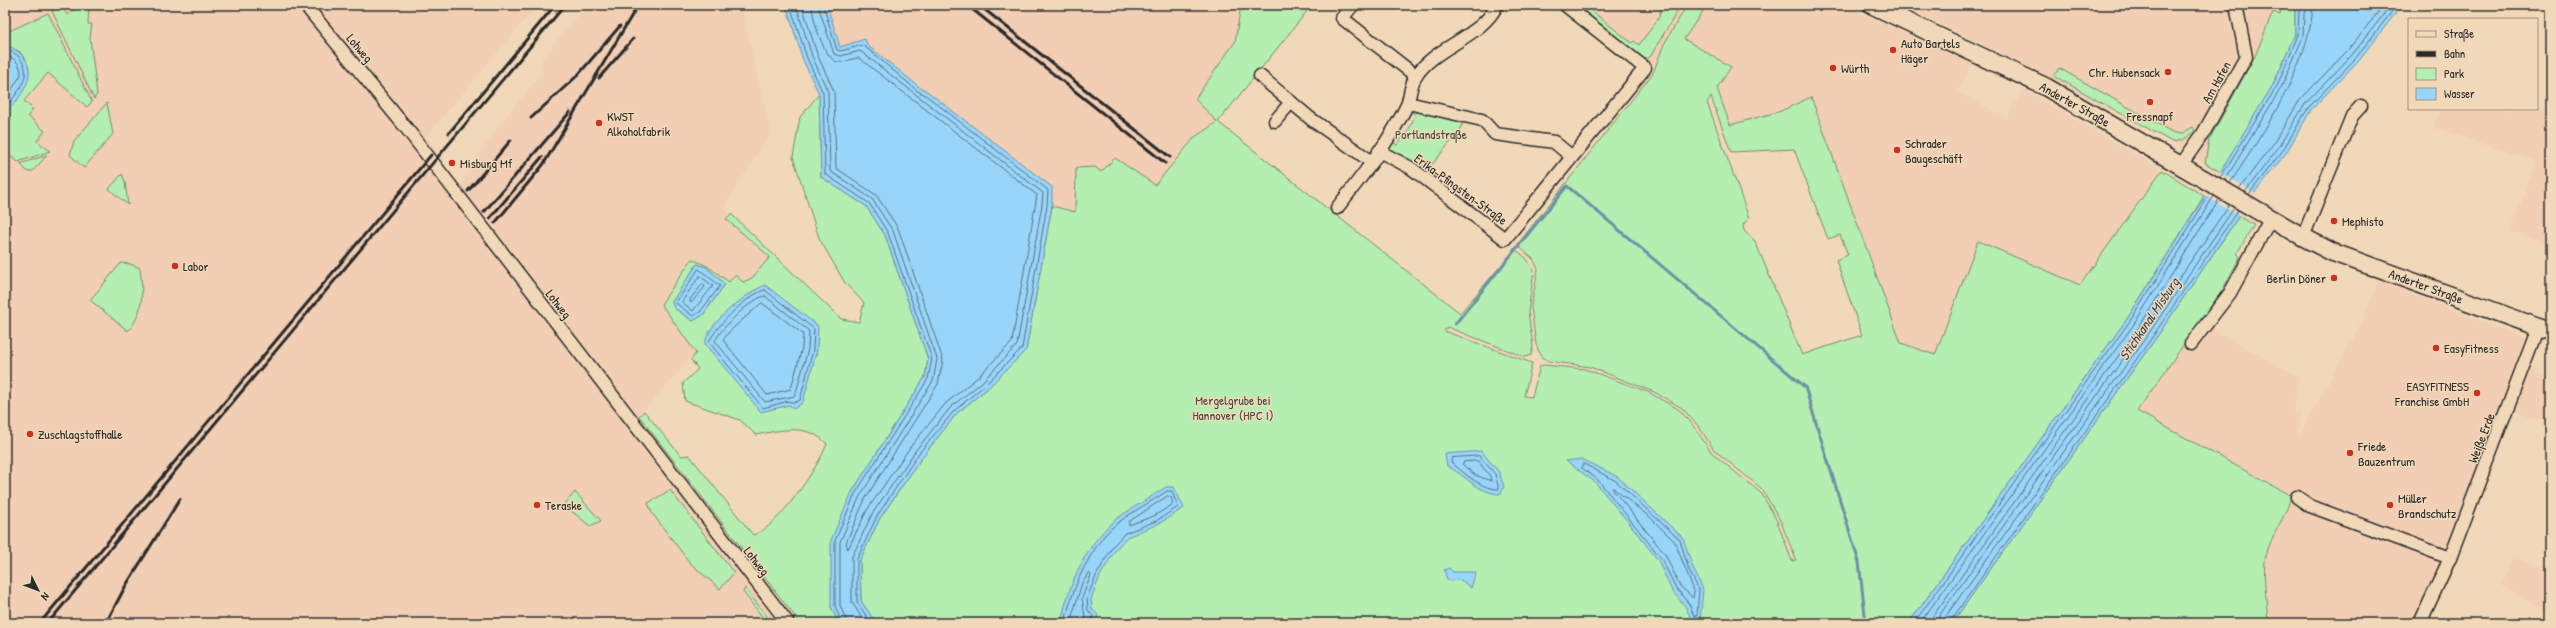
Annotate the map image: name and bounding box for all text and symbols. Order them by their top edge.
legend [2408,18,2538,110]
text: Straße [2444,25,2474,42]
street label: Lohweg [343,30,377,66]
place label: Auto Bartels Häger [1901,34,1960,67]
marker: Auto Bartels Häger [1888,45,1898,55]
text: Bahn [2444,45,2465,62]
street label: Am Hafen [2197,58,2235,106]
place label: Würth [1841,59,1870,77]
marker: Würth [1828,63,1838,73]
place label: Chr. Hubensack [2088,63,2161,81]
text: Park [2444,65,2464,82]
marker: Chr. Hubensack [2163,67,2173,77]
street label: Anderter Straße [2037,77,2113,131]
text: Wasser [2444,85,2475,102]
marker: Fressnapf [2145,97,2155,107]
place label: KWST Alkoholfabrik [607,107,671,140]
place label: Fressnapf [2126,107,2173,125]
marker: KWST Alkoholfabrik [594,118,604,128]
park label: Portlandstraße [1395,125,1467,143]
place label: Schrader Baugeschäft [1905,134,1963,167]
marker: Schrader Baugeschäft [1892,145,1902,155]
street label: Erika-Pfingsten-Straße [1411,149,1511,229]
place label: Misburg Mf [460,154,513,172]
marker: Misburg Mf [447,158,457,168]
place label: Mephisto [2342,212,2384,230]
marker: Mephisto [2329,216,2339,226]
place label: Labor [183,257,209,275]
marker: Labor [170,261,180,271]
street label: Anderter Straße [2386,264,2466,308]
place label: Berlin Döner [2267,269,2326,287]
water label: Stichkanal Misburg [2114,273,2184,364]
marker: Berlin Döner [2329,273,2339,283]
street label: Lohweg [542,286,576,323]
place label: EasyFitness [2444,339,2499,357]
marker: EasyFitness [2431,343,2441,353]
place label: EASYFITNESS Franchise GmbH [2394,377,2469,410]
marker: EASYFITNESS Franchise GmbH [2472,388,2482,398]
park label: Mergelgrube bei Hannover (HPC I) [1192,391,1274,424]
street label: Weiße Erde [2463,410,2499,466]
place label: Zuschlagstoffhalle [38,425,123,443]
marker: Zuschlagstoffhalle [25,429,35,439]
place label: Friede Bauzentrum [2357,437,2415,470]
marker: Friede Bauzentrum [2345,448,2355,458]
place label: Müller Brandschutz [2398,489,2457,522]
place label: Teraske [545,496,582,514]
marker: Teraske [532,500,542,510]
marker: Müller Brandschutz [2385,500,2395,510]
street label: Lohweg [740,543,774,580]
north arrow [18,570,58,610]
text: N [38,590,53,604]

